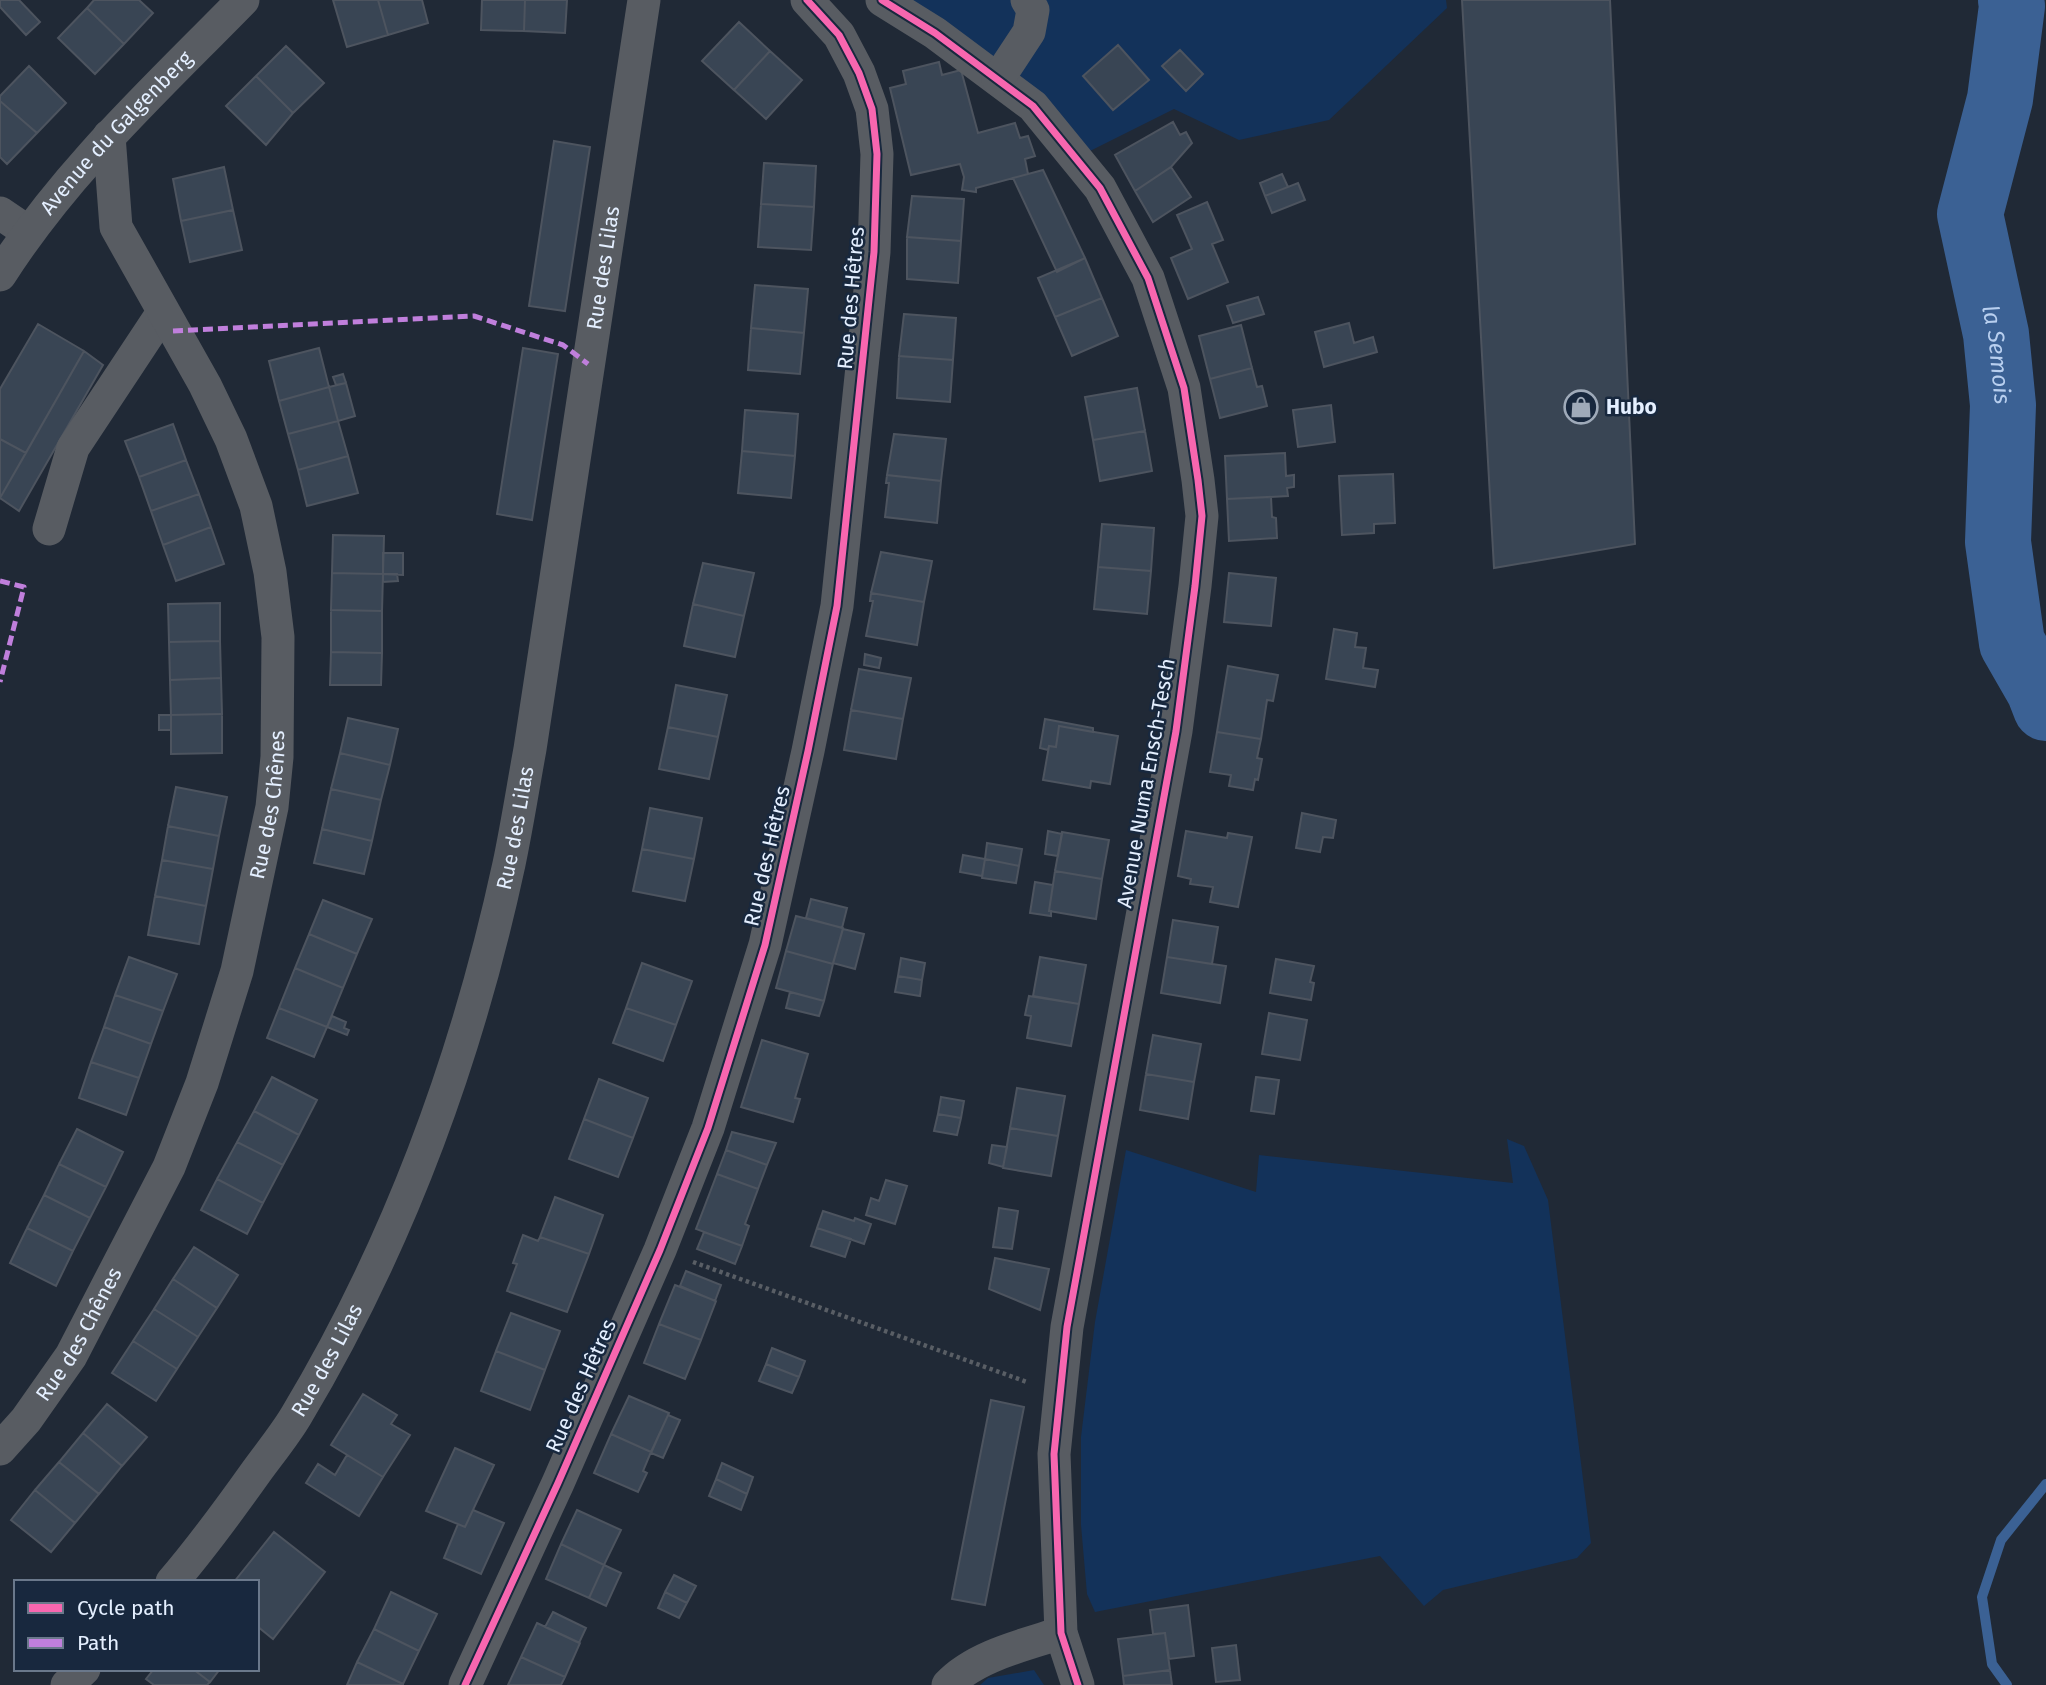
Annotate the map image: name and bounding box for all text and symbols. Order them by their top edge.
street label: Avenue du Galgenberg [34,45,198,220]
street label: Rue des Lilas [581,204,625,332]
street label: Rue des Hêtres [832,225,870,371]
water label: la Semois [1976,302,2017,406]
shop icon: Hubo [1562,388,1600,426]
place label: Hubo [1606,394,1657,420]
street label: Avenue Numa Ensch-Tesch [1111,656,1181,910]
street label: Rue des Chênes [244,730,290,882]
street label: Rue des Lilas [491,764,540,892]
street label: Rue des Hêtres [738,783,796,929]
street label: Rue des Chênes [30,1263,128,1406]
street label: Rue des Lilas [285,1299,368,1422]
street label: Rue des Hêtres [540,1315,622,1457]
legend [14,1580,259,1671]
text: Cycle path [77,1595,175,1621]
text: Path [77,1630,119,1656]

